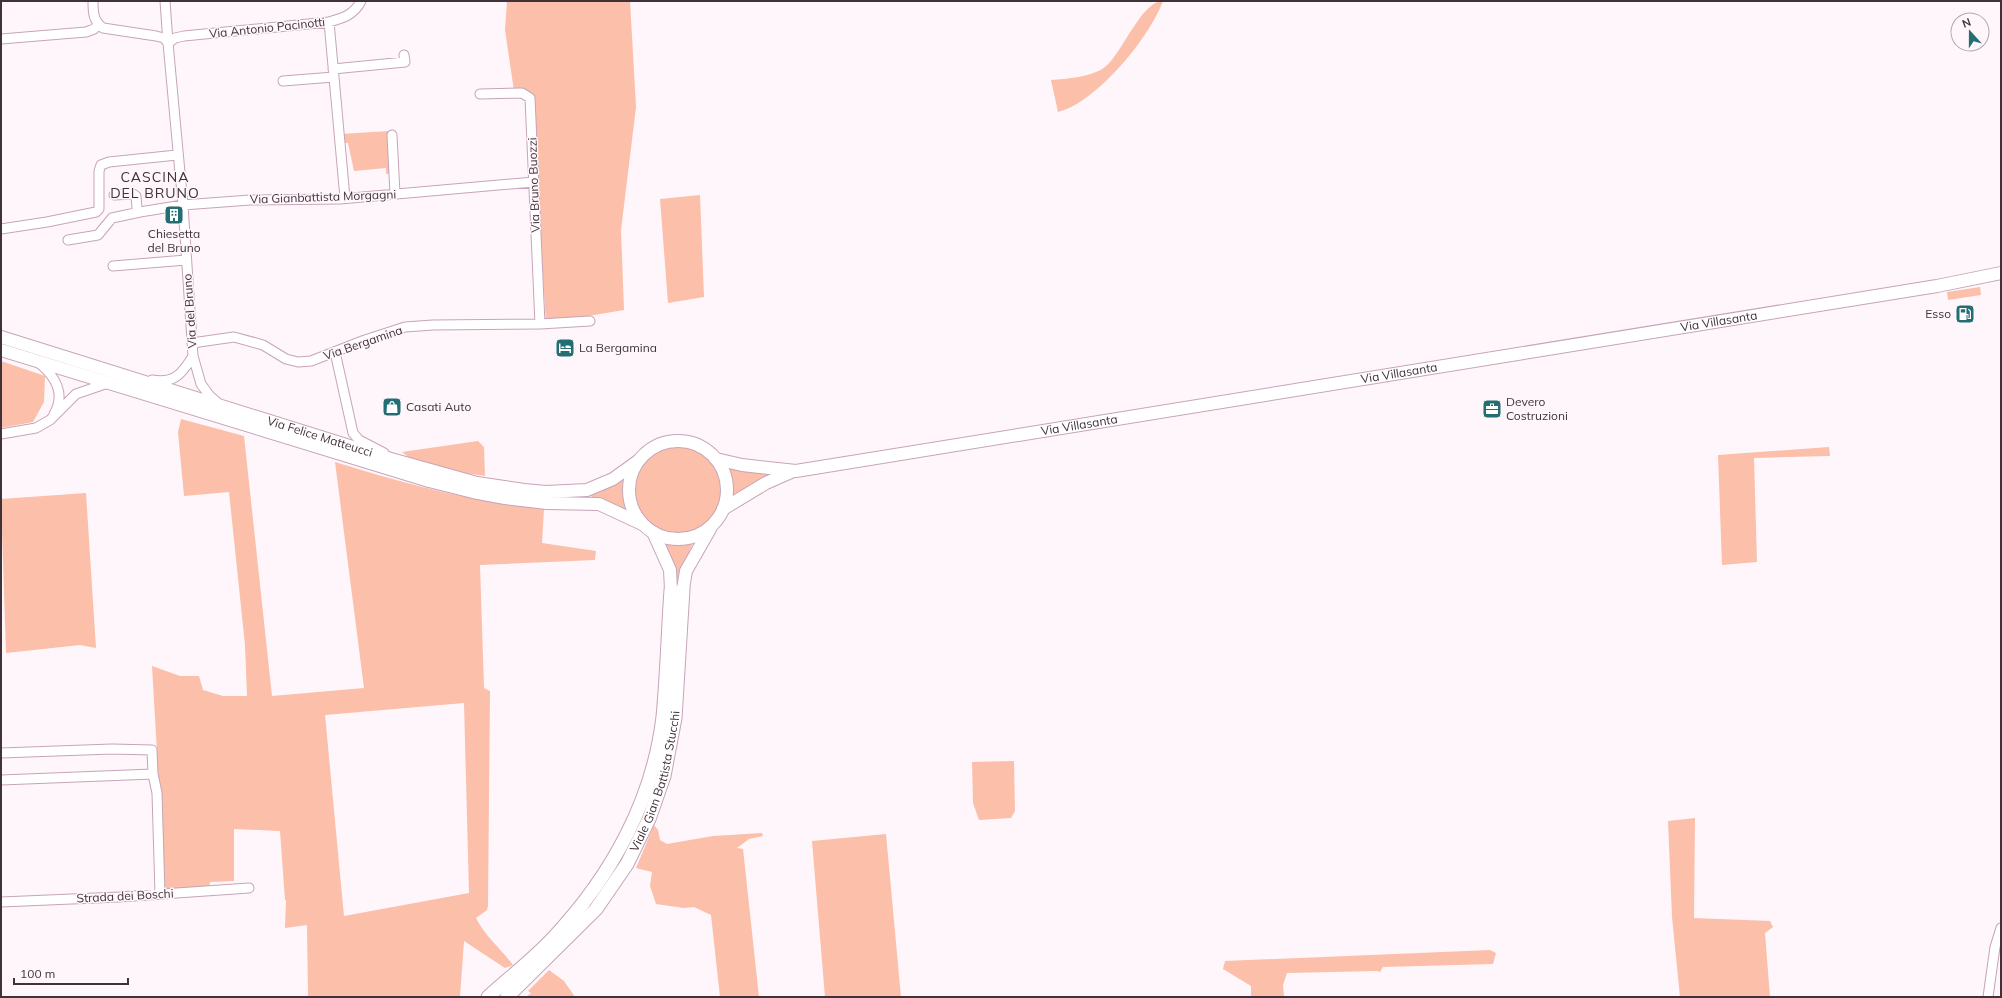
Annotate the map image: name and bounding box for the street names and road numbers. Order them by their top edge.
street label: Via Antonio Pacinotti [208,14,326,41]
street label: Via Bruno Buozzi [524,137,543,233]
street label: Via Gianbattista Morgagni [250,186,397,207]
street label: Via del Bruno [179,273,200,349]
street label: Via Villasanta [1679,307,1758,334]
street label: Via Bergamina [321,322,404,363]
street label: Via Villasanta [1360,359,1438,386]
street label: Via Villasanta [1040,411,1119,438]
street label: Via Felice Matteucci [265,413,375,460]
street label: Viale Gian Battista Stucchi [626,710,682,854]
street label: Strada dei Boschi [76,885,174,906]

